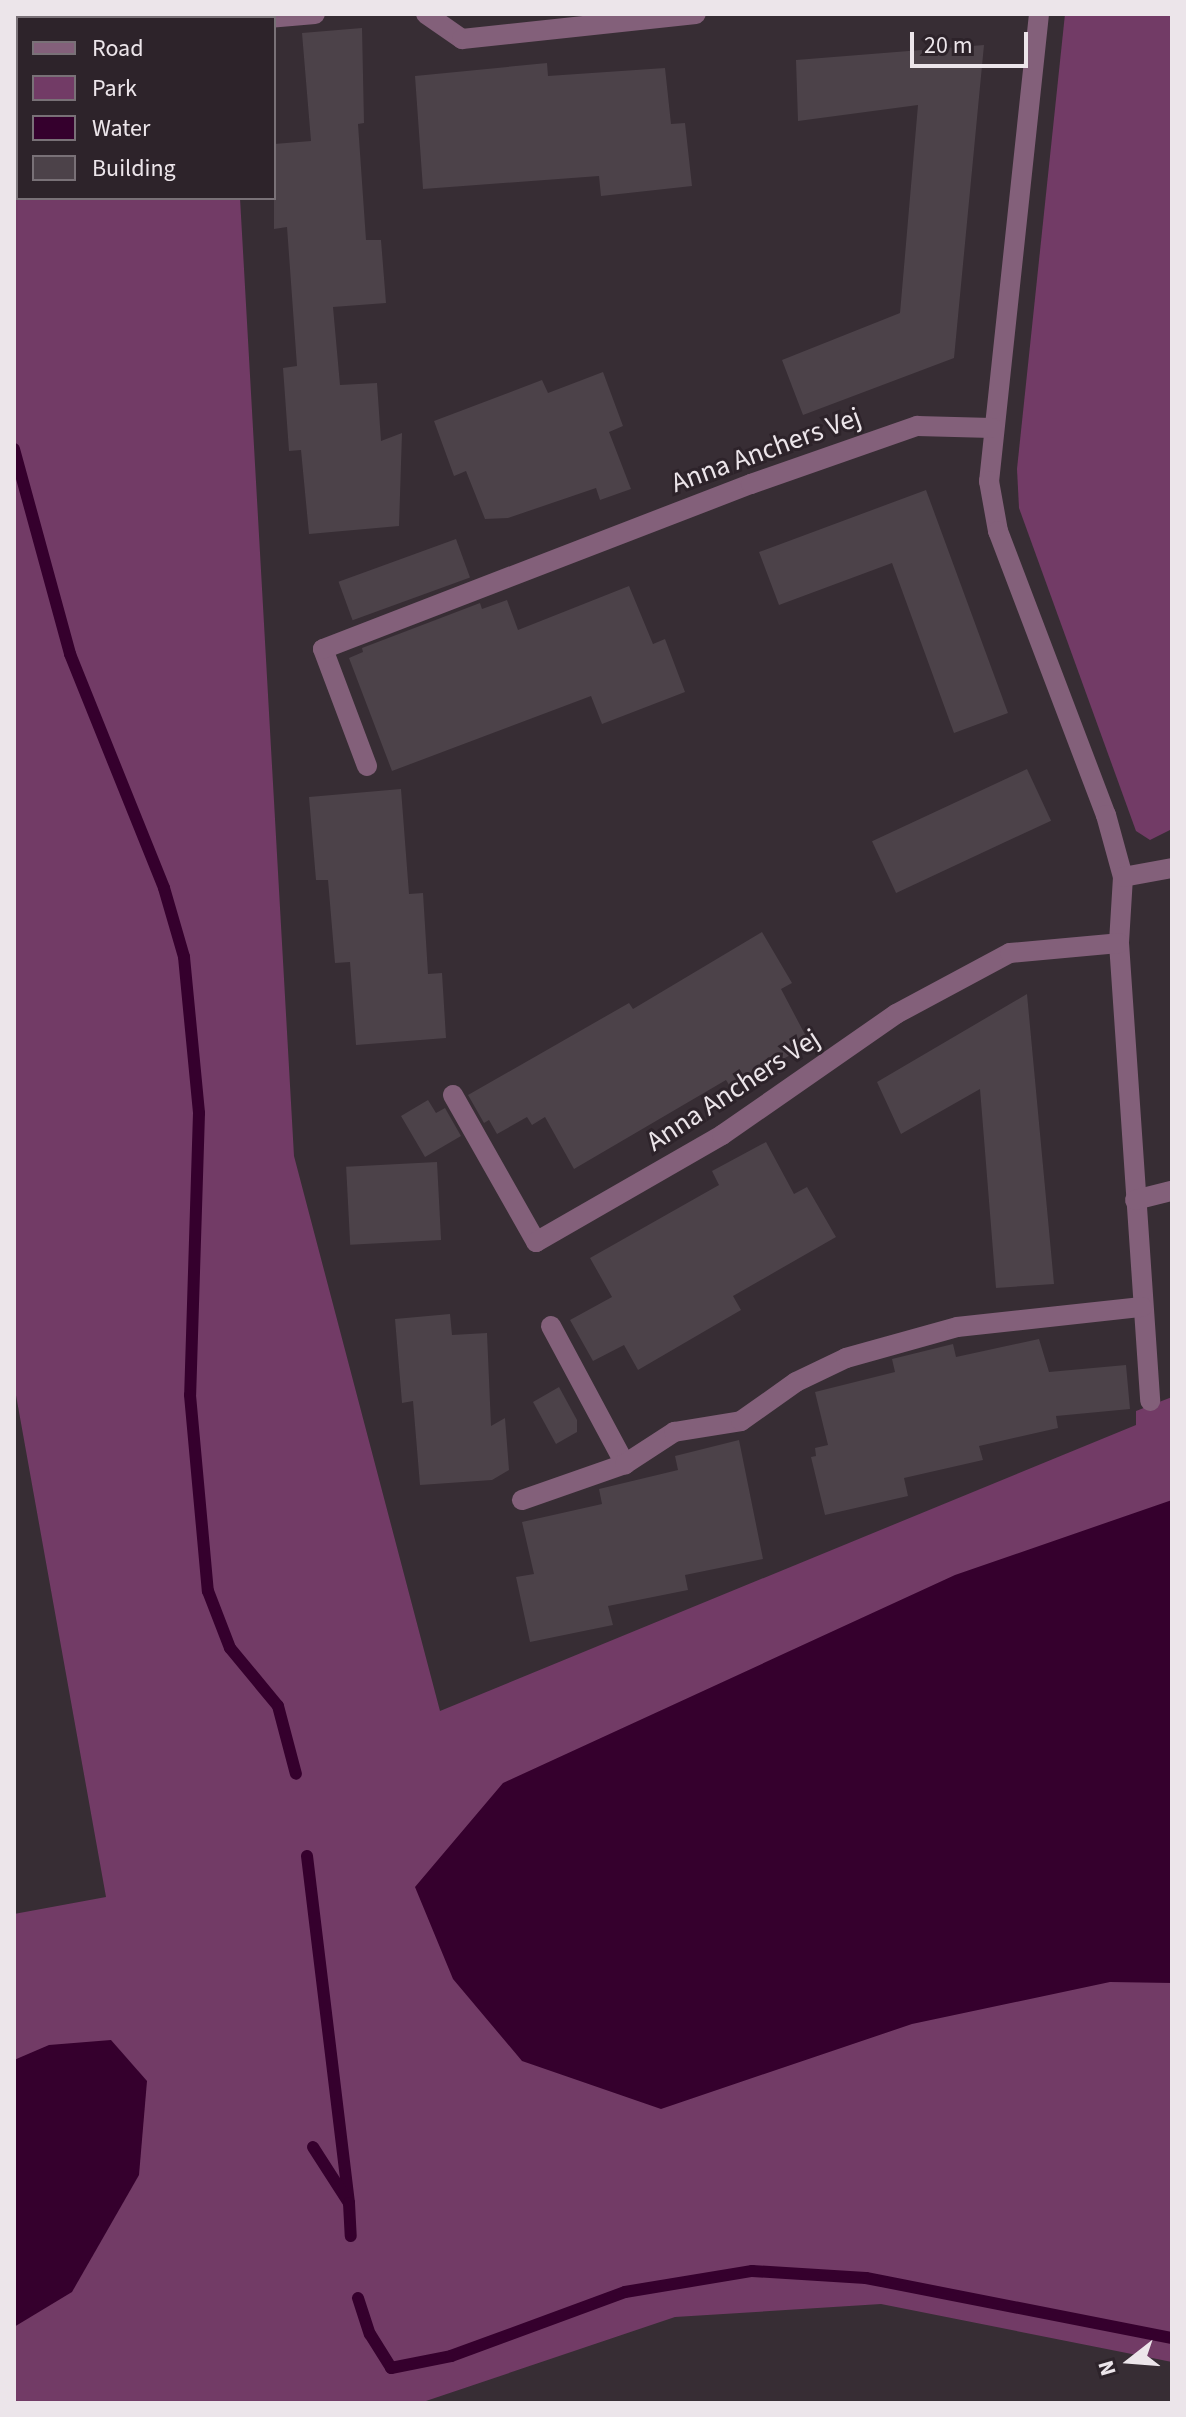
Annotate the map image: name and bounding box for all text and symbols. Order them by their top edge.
legend [16,16,276,200]
scale bar [914,16,1032,66]
text: 20 m [924,28,973,63]
text: Road [92,31,144,66]
text: Park [92,71,137,106]
text: Water [92,111,150,146]
text: Building [92,151,176,186]
street label: Anna Anchers Vej [666,400,866,500]
street label: Anna Anchers Vej [640,1022,826,1158]
north arrow [1090,2321,1170,2401]
text: N [1090,2356,1124,2380]

